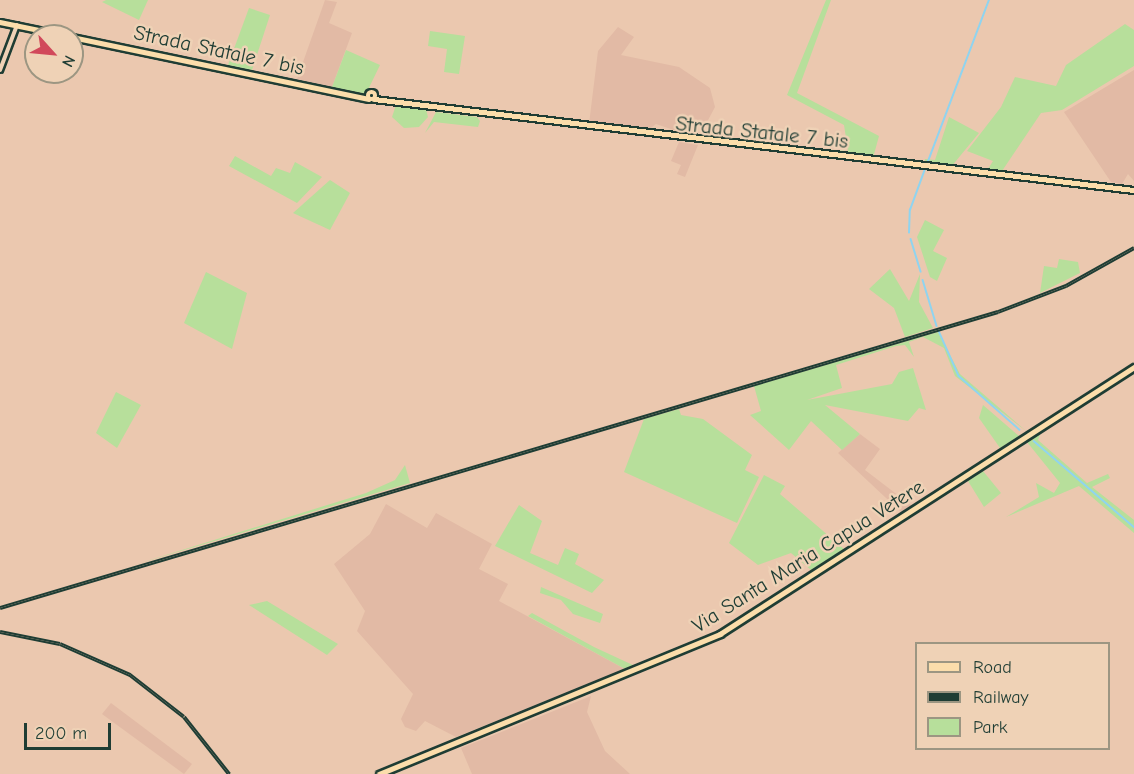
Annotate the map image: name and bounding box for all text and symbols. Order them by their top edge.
street label: Strada Statale 7 bis [132,20,306,80]
north arrow [24,24,84,84]
text: N [58,53,79,70]
street label: Strada Statale 7 bis [675,110,849,154]
street label: Via Santa Maria Capua Vetere [687,474,929,638]
legend [915,642,1110,750]
text: Road [973,657,1012,678]
text: Railway [973,687,1029,708]
scale bar [27,711,114,749]
text: Park [973,717,1007,738]
text: 200 m [35,723,87,744]

